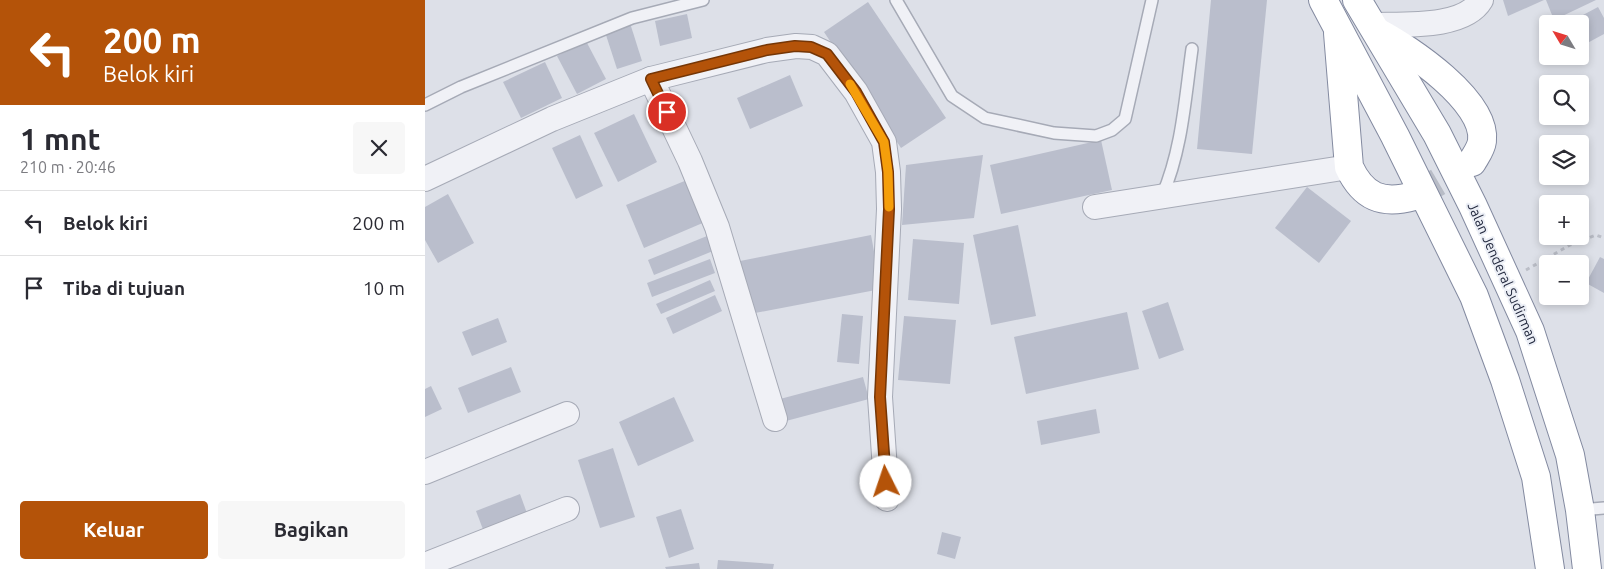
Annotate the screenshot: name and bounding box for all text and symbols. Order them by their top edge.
north arrow [1539,15,1589,65]
map controls [1539,15,1589,305]
icon: left [20,20,85,85]
text: 200 m [103,20,201,60]
text: Belok kiri [103,61,194,86]
button: search [1539,75,1589,125]
pin [646,91,688,133]
icon: arrive [653,98,681,126]
text: 1 mnt [20,122,100,156]
button: close [353,122,405,174]
button: layers [1539,135,1589,185]
text: 210 m · 20:46 [20,158,116,176]
button: + [1539,195,1589,245]
street label: Jalan Jenderal Sudirman [1464,200,1542,346]
icon: left [20,209,48,237]
text: Belok kiri [63,212,148,234]
text: 200 m [352,212,405,234]
button: − [1539,255,1589,305]
icon: arrive [20,274,48,302]
text: Tiba di tujuan [63,277,185,299]
text: 10 m [363,277,405,299]
position arrow [859,455,911,507]
button: Keluar [20,501,208,559]
button: Bagikan [218,501,405,559]

